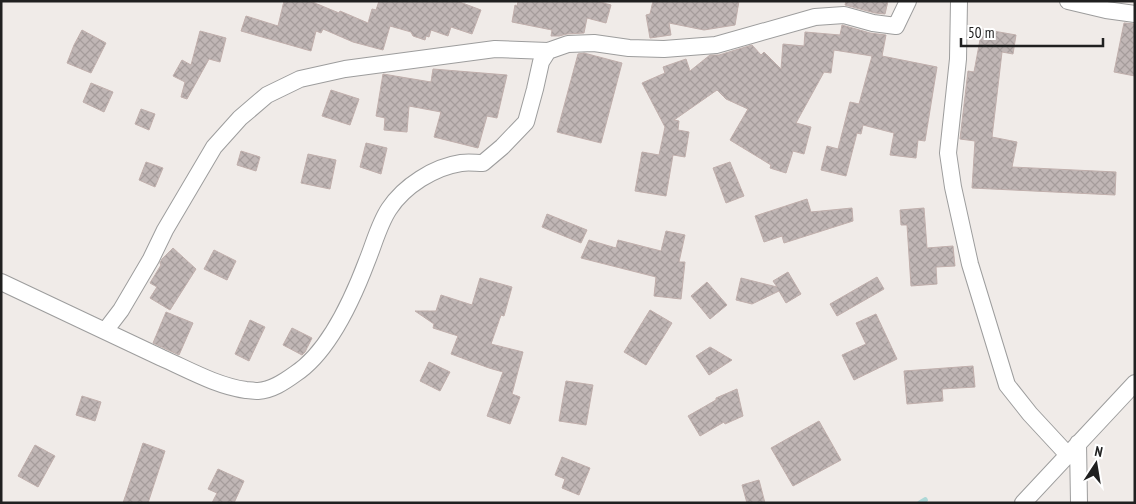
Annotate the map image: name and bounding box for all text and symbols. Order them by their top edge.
scale bar [961,15,1104,47]
text: 50 m [968,23,994,42]
north arrow [1071,439,1121,489]
text: N [1093,442,1104,461]

